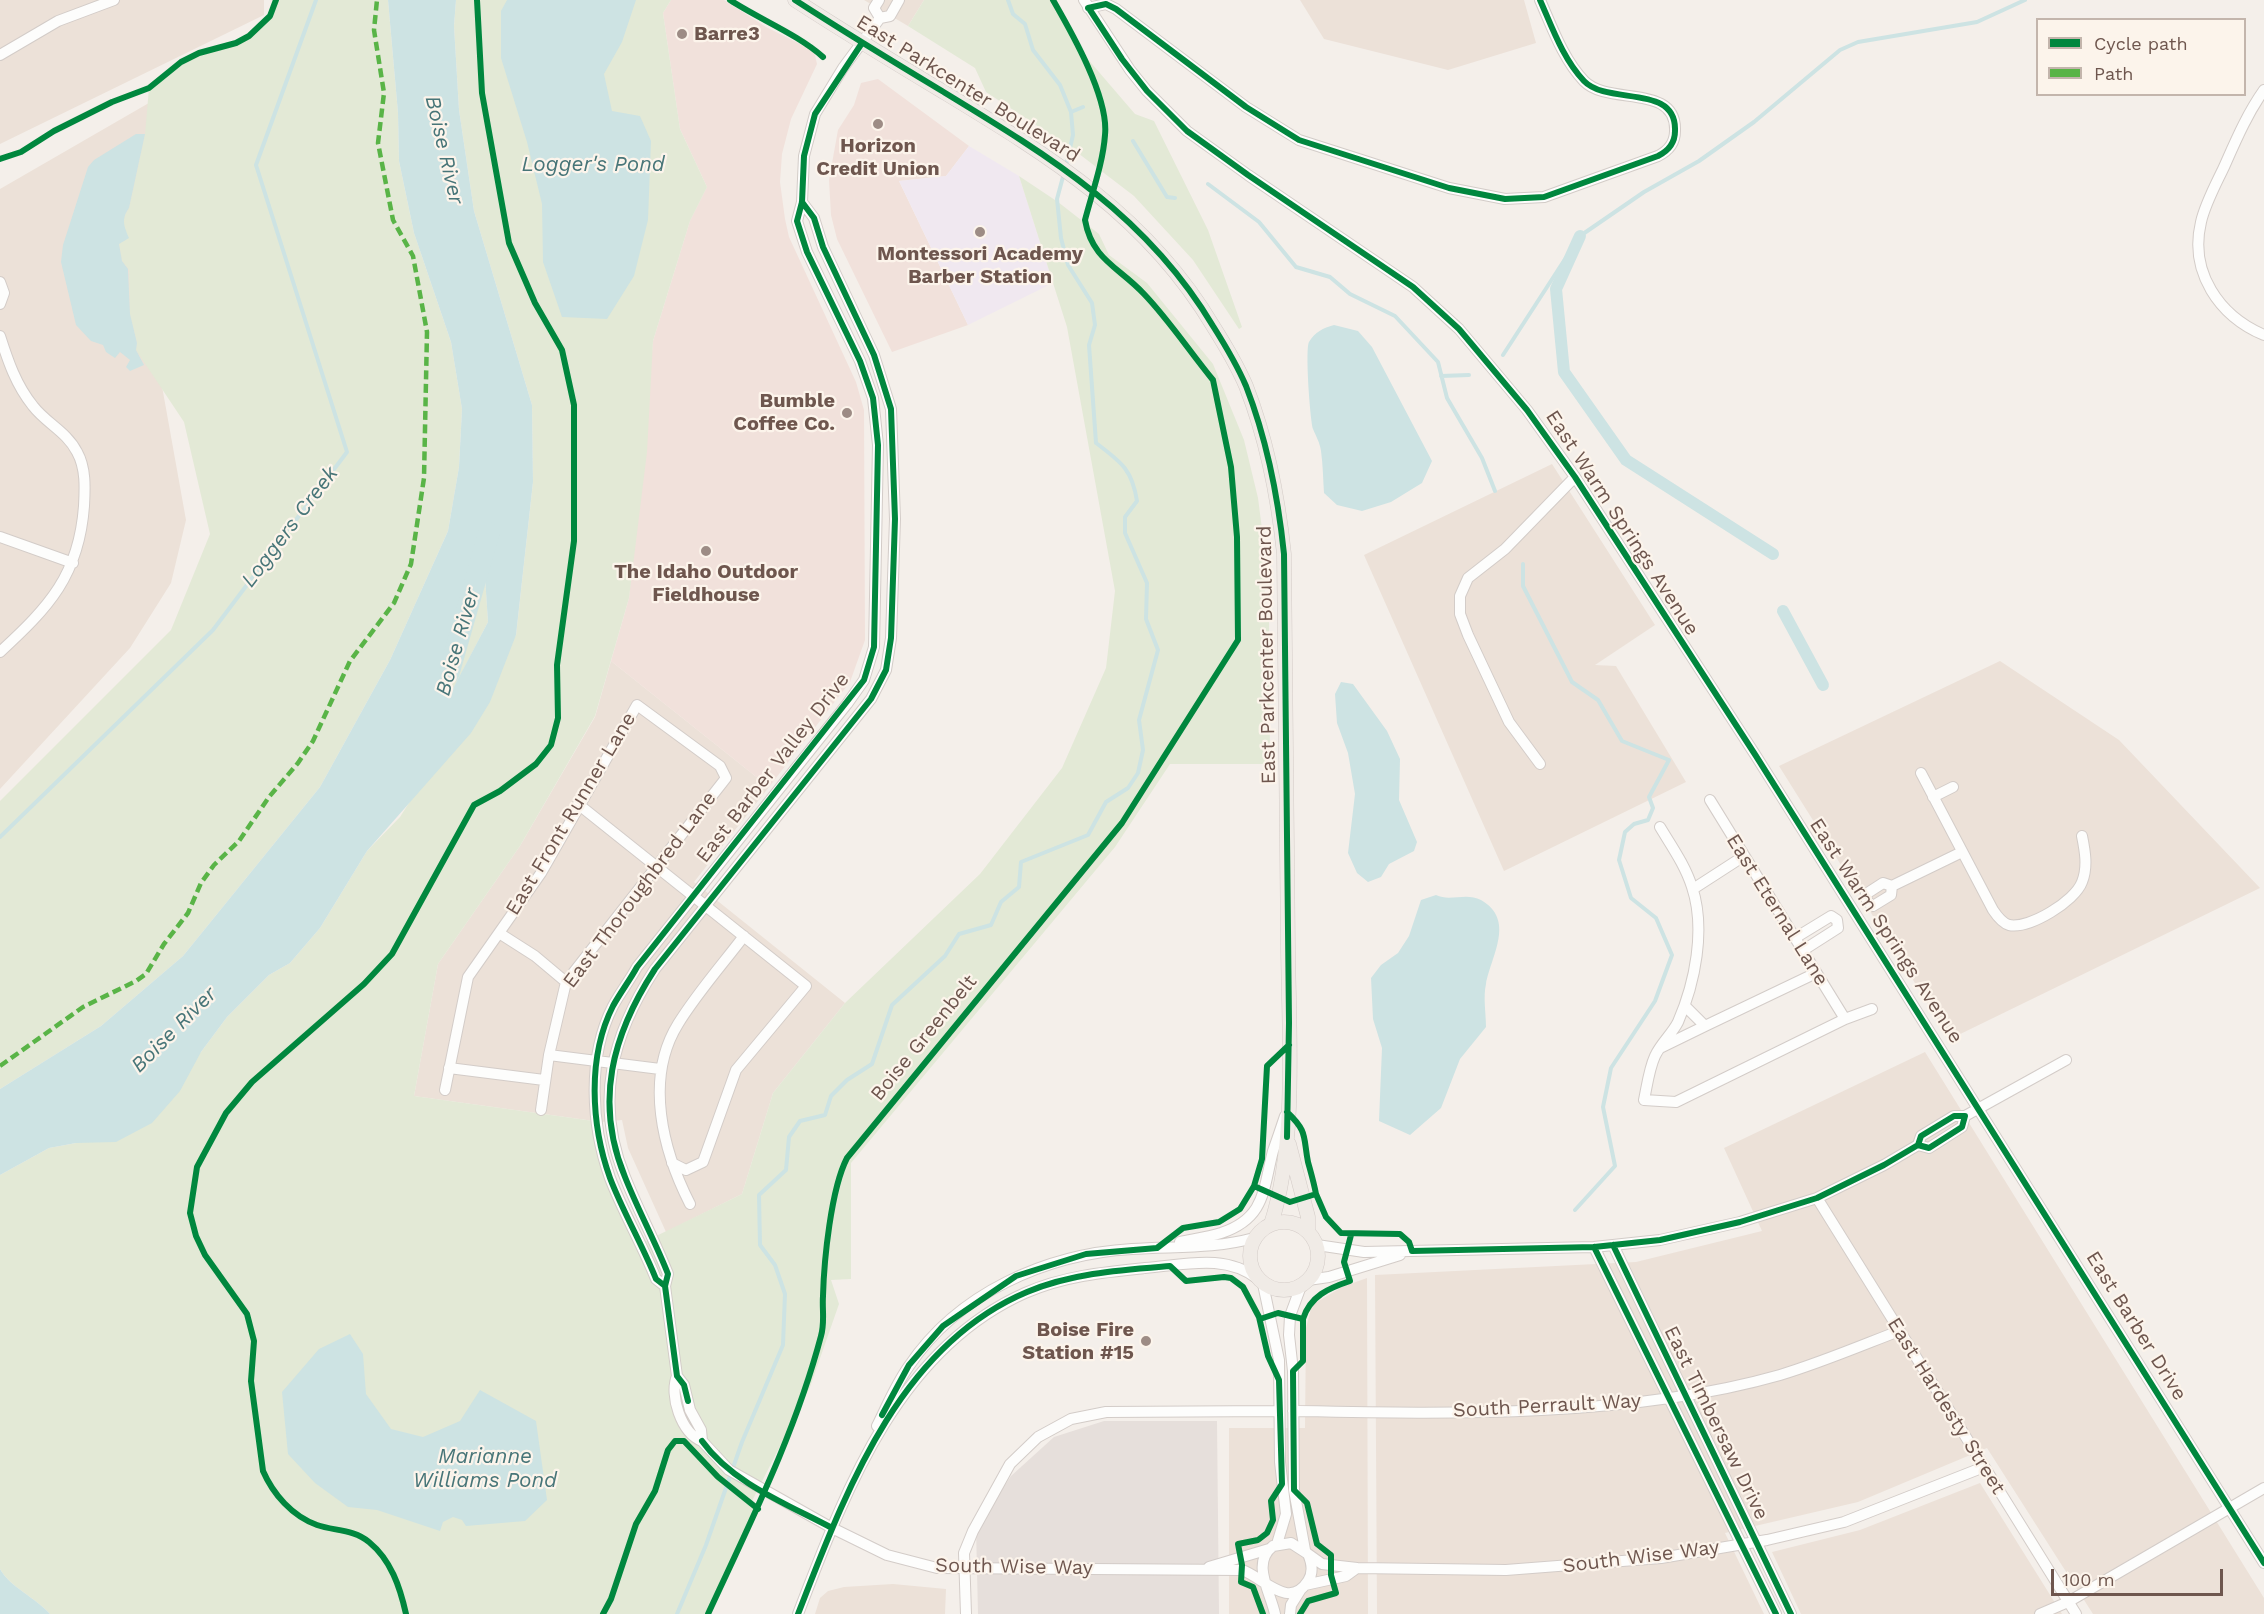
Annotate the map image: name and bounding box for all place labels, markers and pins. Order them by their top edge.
place label: Barre3 [694,22,760,46]
marker: Barre3 [675,27,689,41]
marker: Horizon Credit Union [871,117,885,131]
place label: Horizon Credit Union [816,134,940,181]
marker: Montessori Academy Barber Station [973,225,987,239]
place label: Montessori Academy Barber Station [877,242,1083,289]
place label: Bumble Coffee Co. [733,389,835,436]
marker: Bumble Coffee Co. [840,406,854,420]
marker: The Idaho Outdoor Fieldhouse [699,544,713,558]
place label: The Idaho Outdoor Fieldhouse [614,560,798,607]
place label: Boise Fire Station #15 [1022,1318,1134,1365]
marker: Boise Fire Station #15 [1139,1334,1153,1348]

